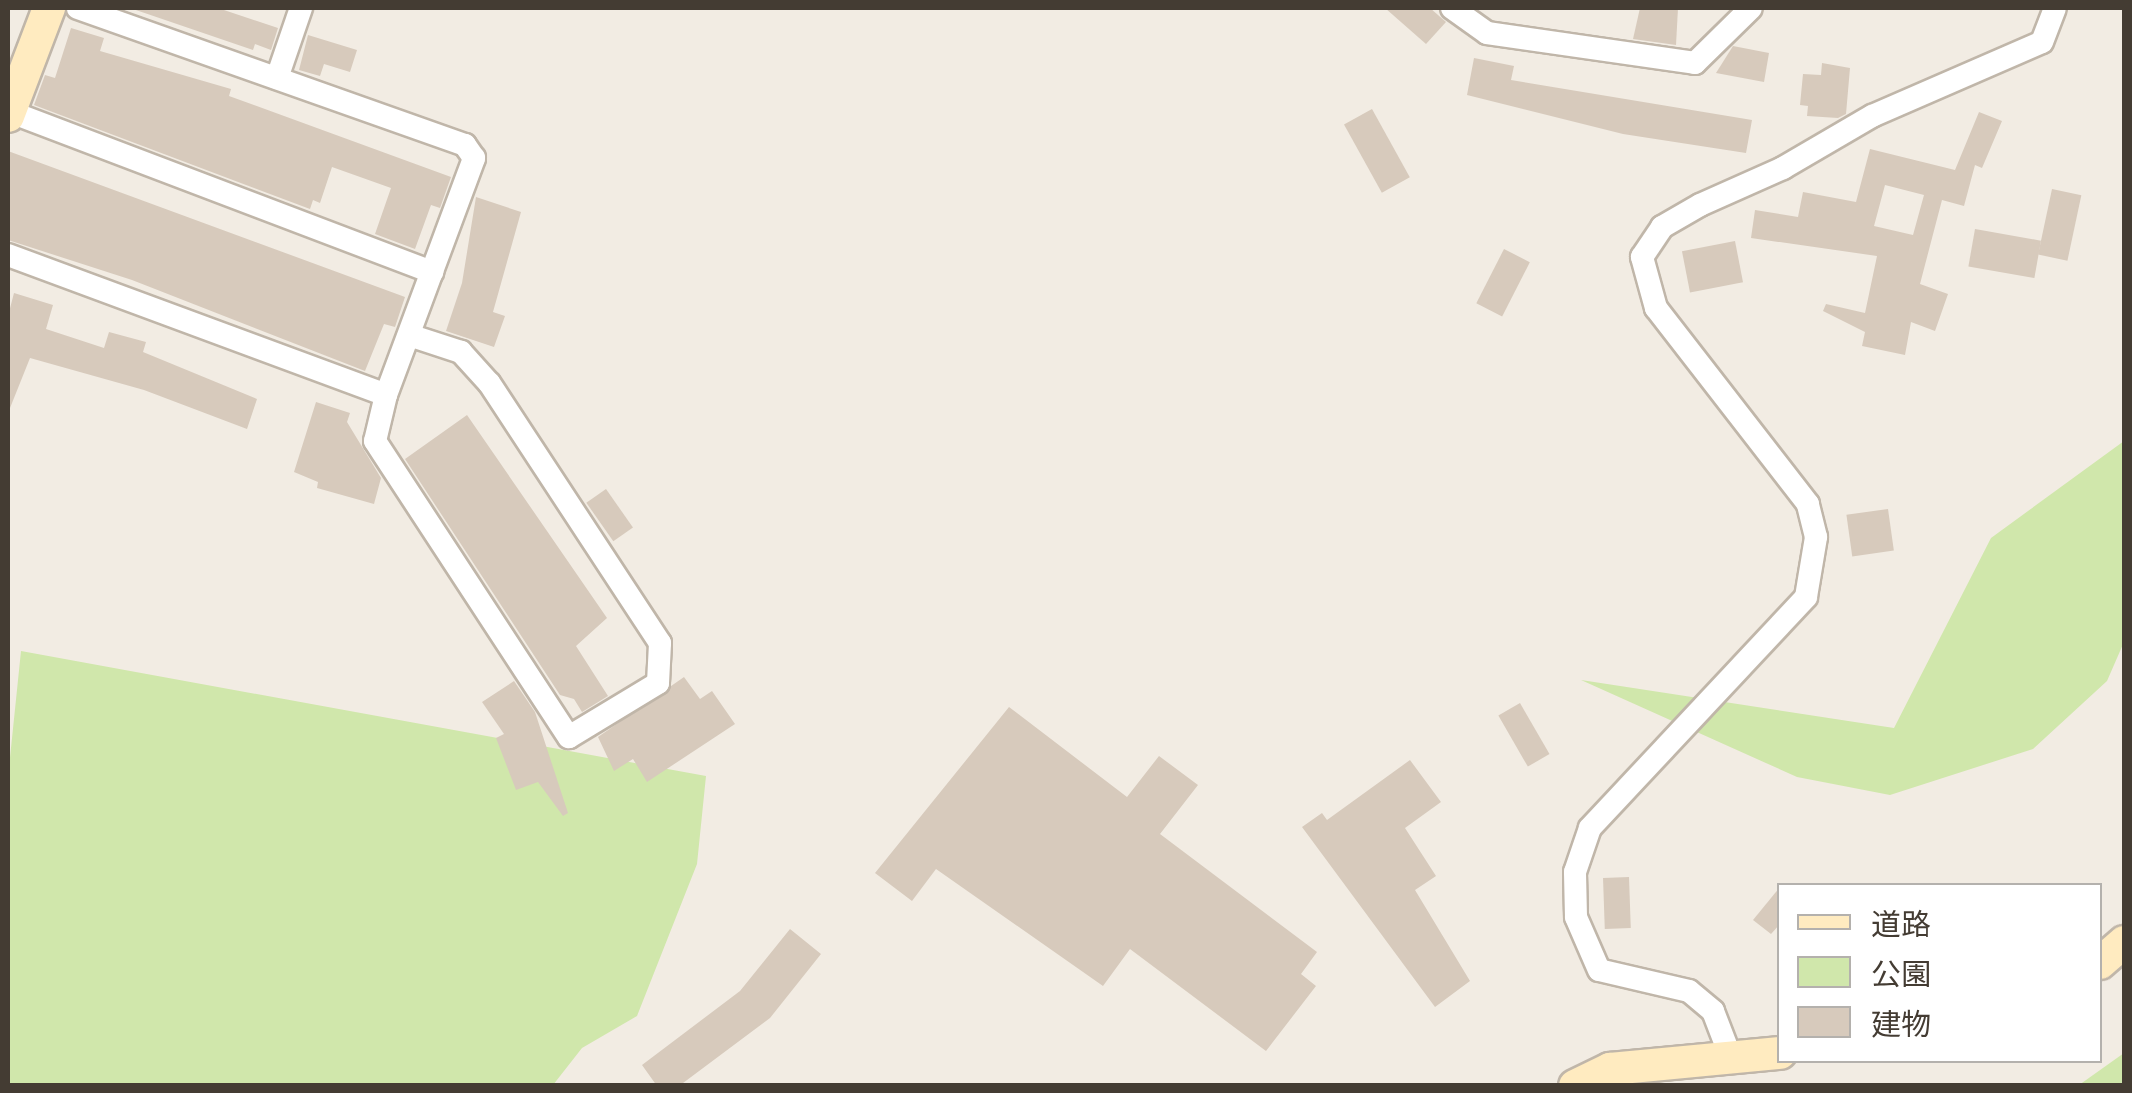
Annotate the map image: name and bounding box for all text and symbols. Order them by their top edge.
legend [1777,883,2102,1063]
text: 道路 [1871,903,1931,944]
text: 公園 [1871,953,1931,994]
text: 建物 [1871,1003,1931,1044]

